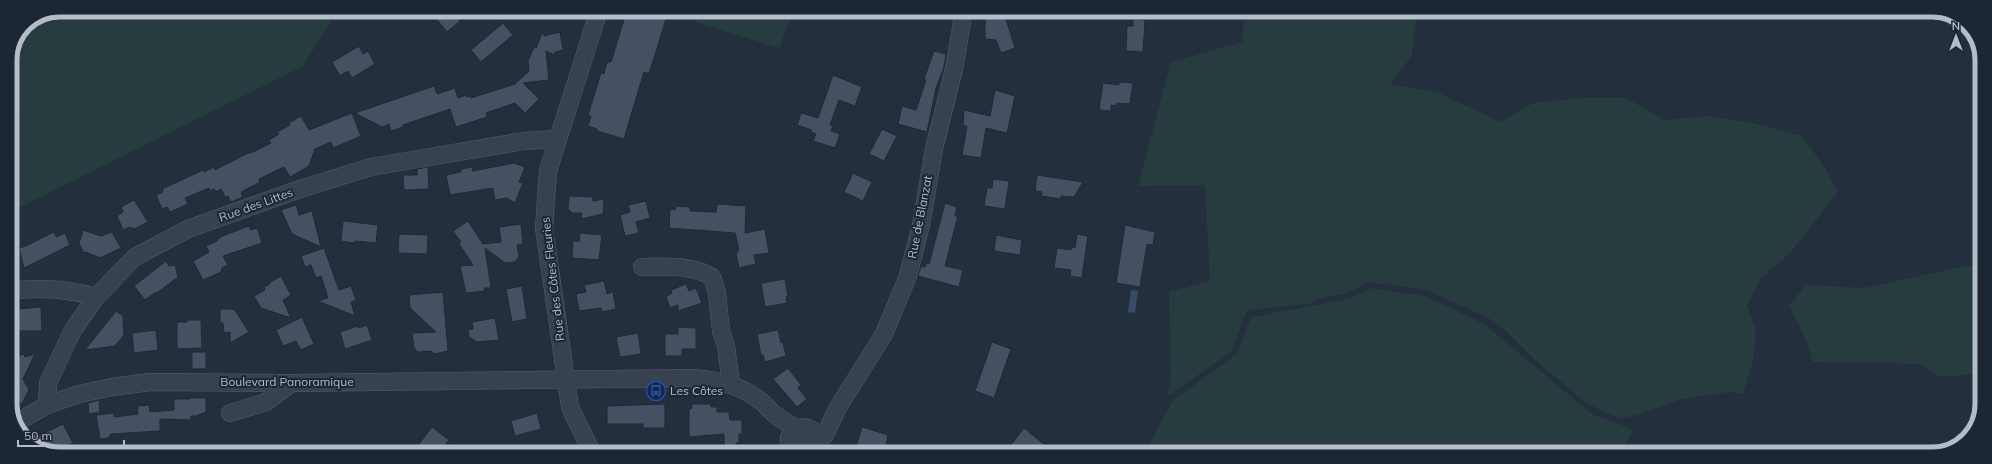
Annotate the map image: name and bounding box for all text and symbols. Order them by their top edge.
north arrow [1936,16,1976,56]
text: N [1952,19,1960,33]
street label: Rue de Blanzat [904,174,935,260]
street label: Rue des Littes [217,184,295,225]
street label: Rue des Côtes Fleuries [537,216,568,342]
street label: Boulevard Panoramique [220,374,354,389]
bus stop icon: Les Côtes [645,380,667,402]
place label: Les Côtes [670,383,723,398]
scale bar [18,422,124,448]
text: 50 m [24,428,52,443]

